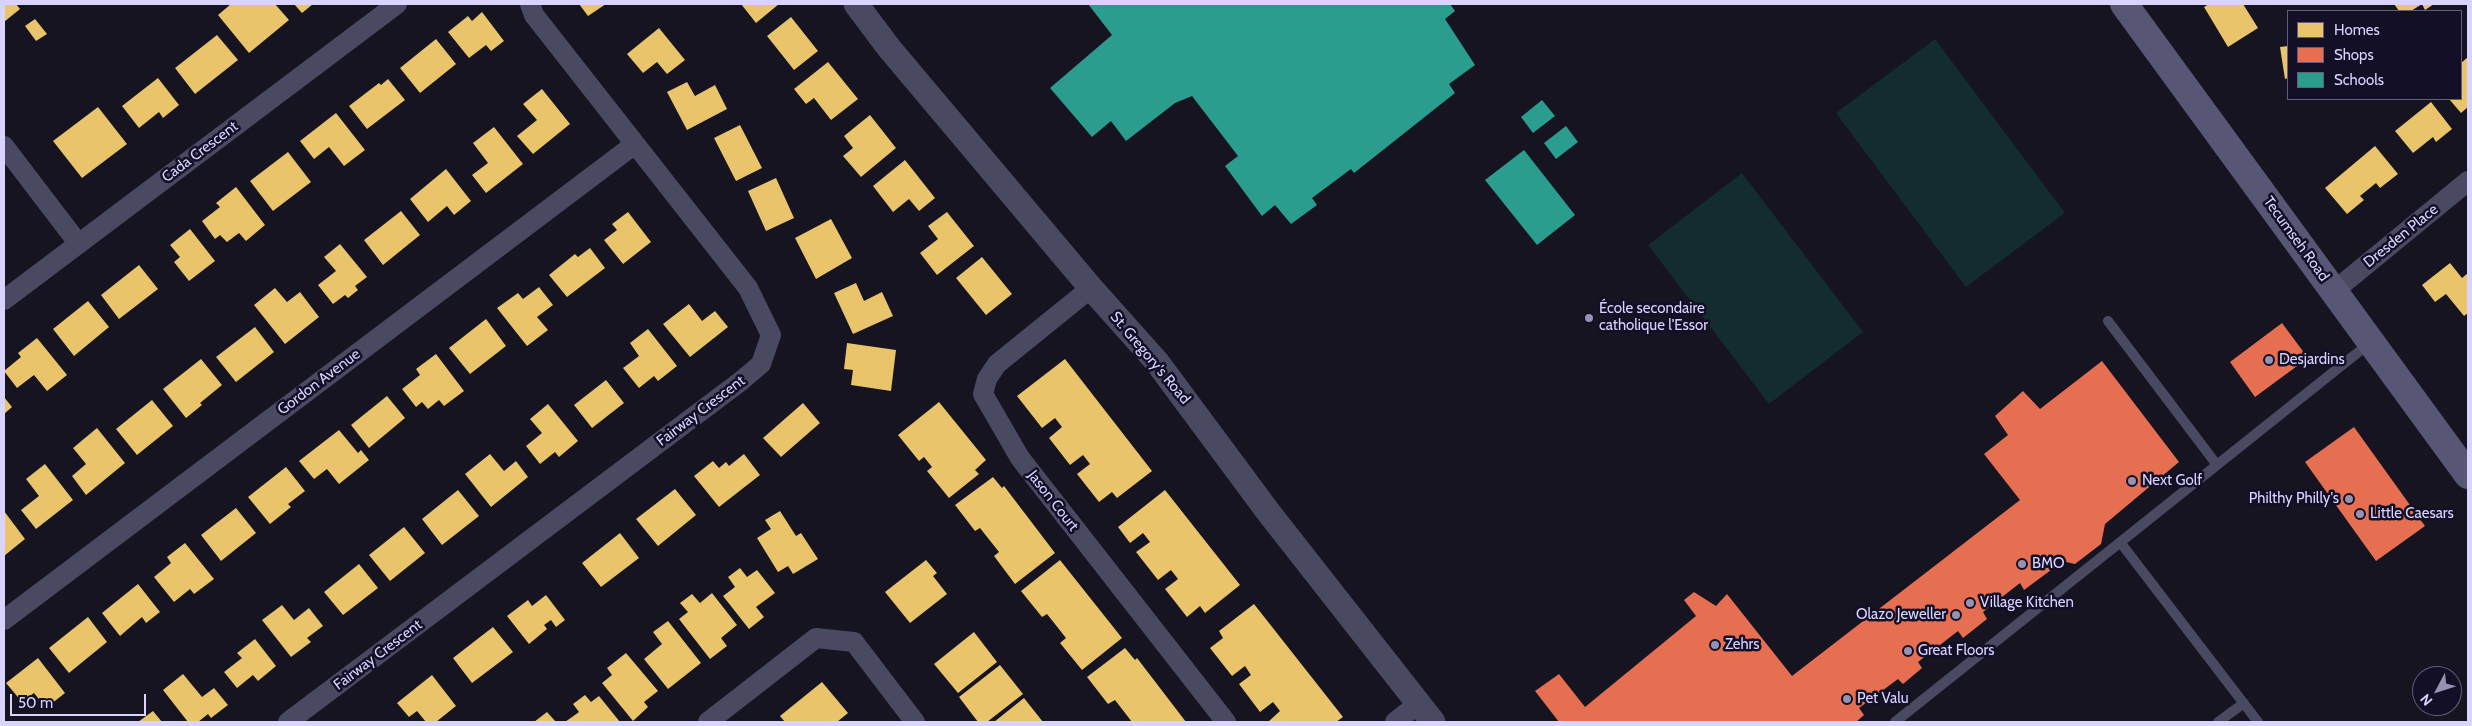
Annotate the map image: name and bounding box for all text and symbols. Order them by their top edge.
legend [2287,10,2462,100]
text: Homes [2334,21,2380,39]
text: Shops [2334,46,2374,64]
text: Schools [2334,71,2384,89]
street label: Cada Crescent [158,118,242,186]
street label: Tecumseh Road [2259,193,2333,285]
street label: Dresden Place [2360,200,2442,272]
place label: École secondaire catholique l'Essor [1599,300,1708,335]
street label: St. Gregory's Road [1106,308,1194,408]
marker: École secondaire catholique l'Essor [1583,312,1595,324]
street label: Gordon Avenue [274,345,364,419]
place label: Desjardins [2279,351,2345,369]
marker: Desjardins [2263,354,2275,366]
street label: Fairway Crescent [653,372,749,450]
street label: Jason Court [1024,467,1082,535]
place label: Next Golf [2142,472,2202,490]
marker: Next Golf [2126,475,2138,487]
place label: Philthy Philly's [2249,490,2339,508]
marker: Philthy Philly's [2343,493,2355,505]
place label: Little Caesars [2370,505,2454,523]
marker: Little Caesars [2354,508,2366,520]
place label: BMO [2032,555,2065,573]
marker: BMO [2016,558,2028,570]
place label: Village Kitchen [1980,594,2074,612]
marker: Village Kitchen [1964,597,1976,609]
place label: Olazo Jeweller [1856,606,1946,624]
marker: Olazo Jeweller [1950,609,1962,621]
street label: Fairway Crescent [330,616,426,694]
place label: Zehrs [1725,636,1760,654]
marker: Zehrs [1709,639,1721,651]
place label: Great Floors [1918,642,1994,660]
marker: Great Floors [1902,645,1914,657]
north arrow [2412,666,2462,716]
scale bar [12,684,149,716]
place label: Pet Valu [1857,690,1909,708]
text: N [2416,690,2436,710]
marker: Pet Valu [1841,693,1853,705]
text: 50 m [18,694,53,712]

